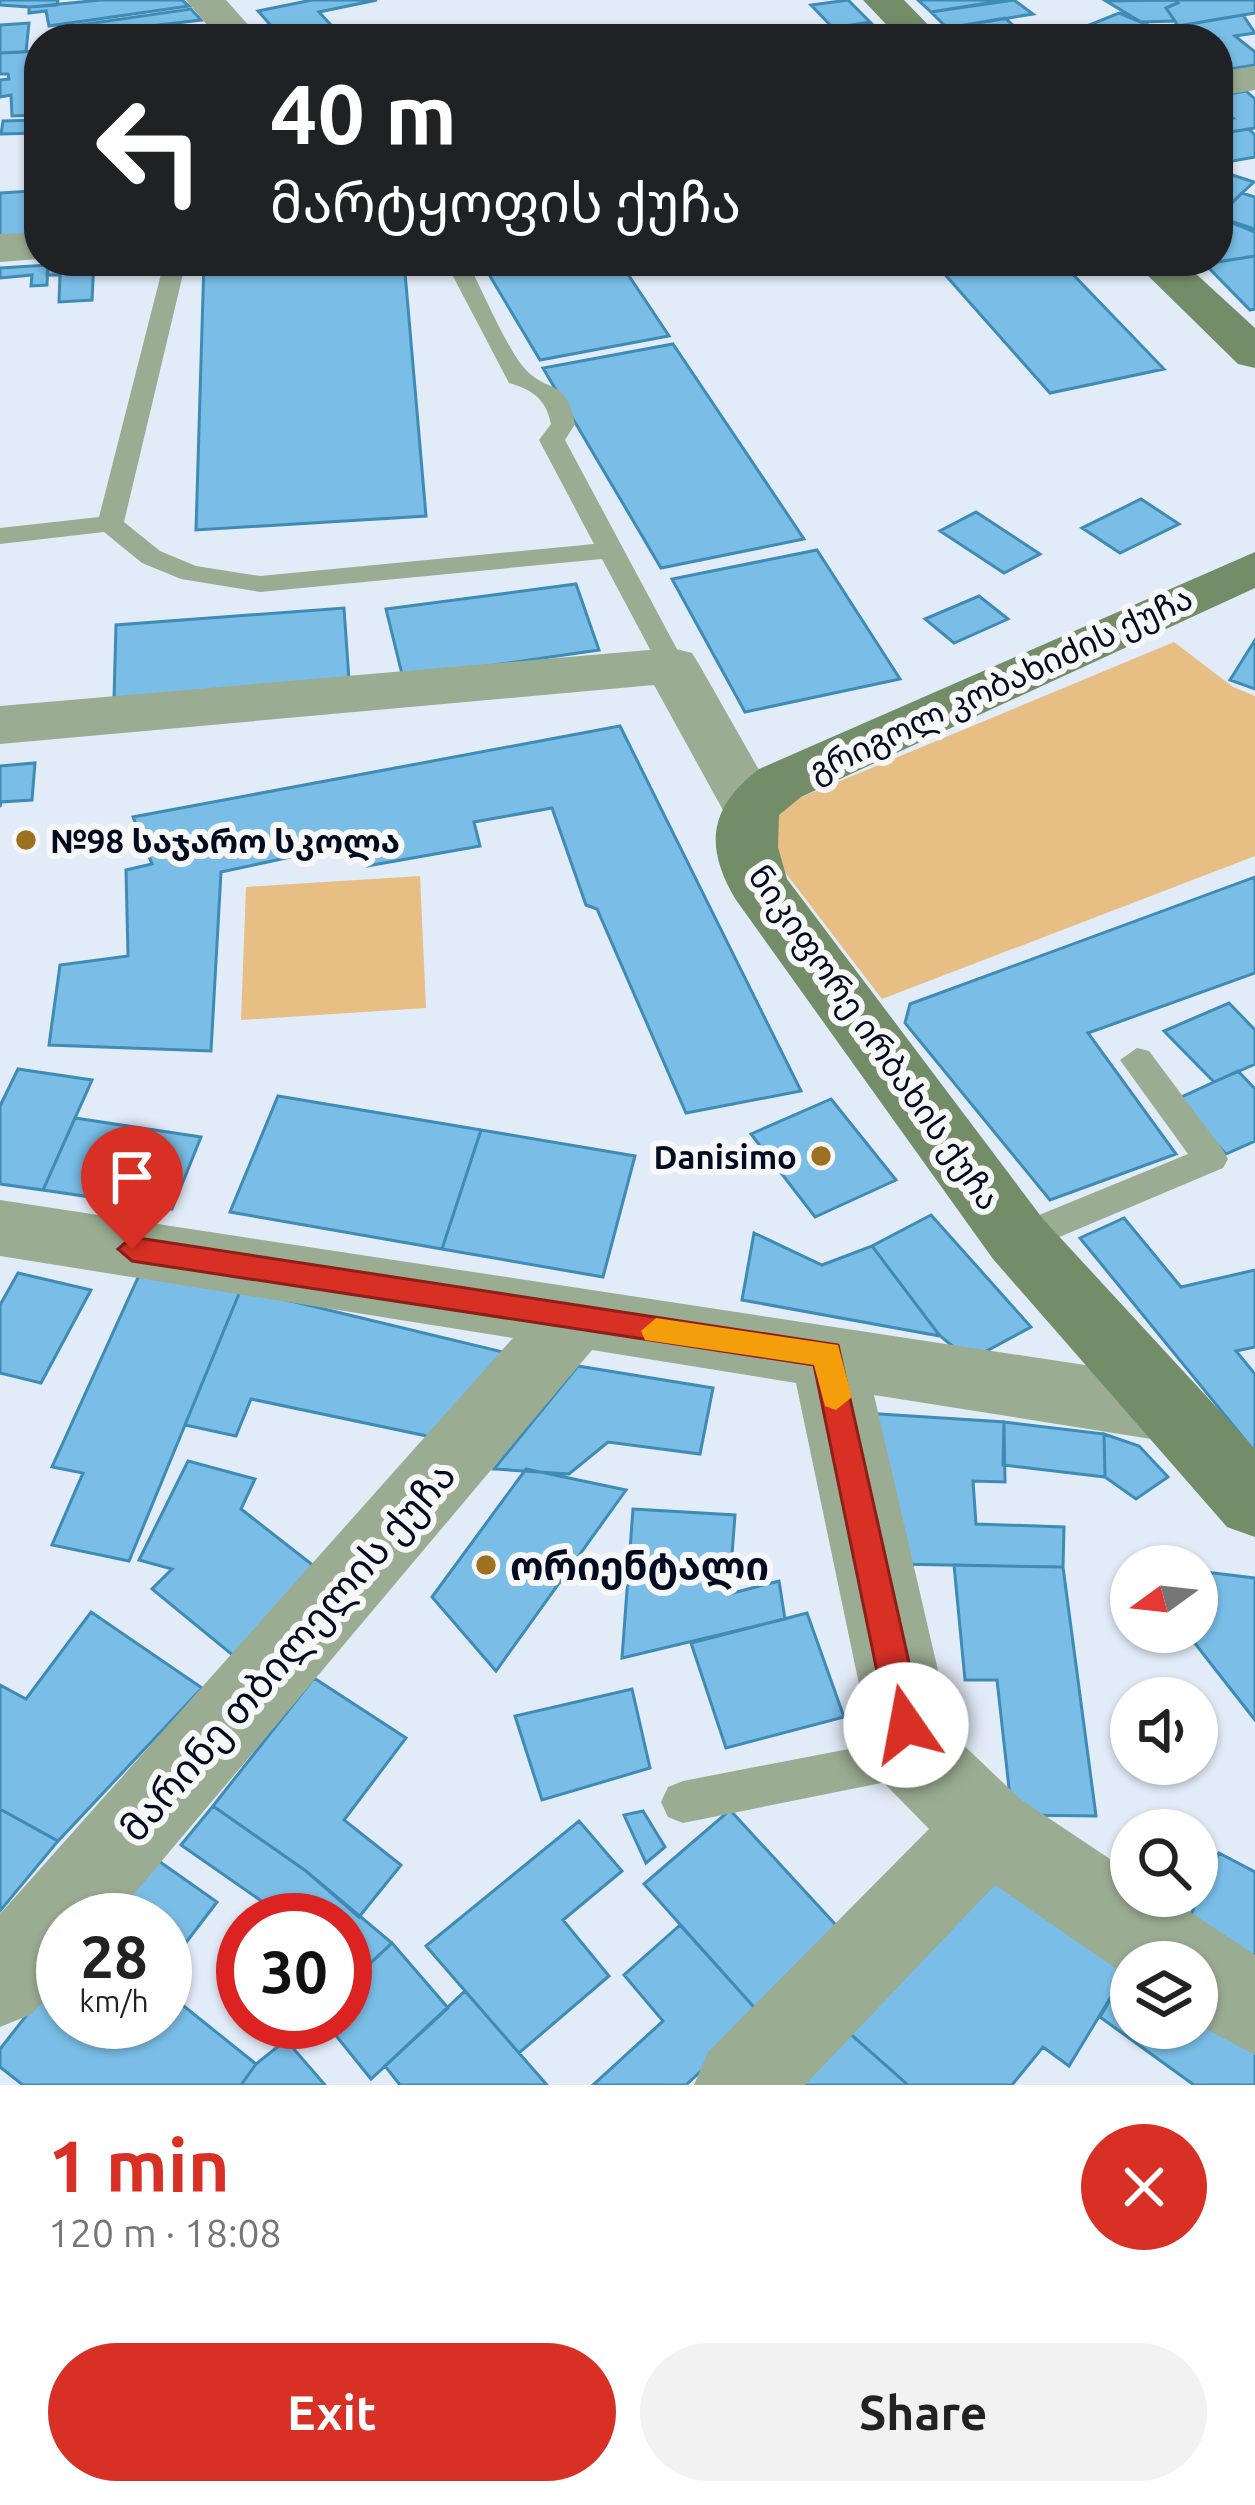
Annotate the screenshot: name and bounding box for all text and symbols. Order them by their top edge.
text: 40 m [270,66,457,160]
icon: left [72,72,228,228]
text: მარტყოფის ქუჩა [270,172,741,232]
street label: გრიგოლ კობახიძის ქუჩა [802,578,1199,791]
place label: №98 საჯარო სკოლა [50,822,400,862]
marker: №98 საჯარო სკოლა [13,827,39,853]
street label: ნიკიფორე ირბახის ქუჩა [740,858,1008,1217]
pin [81,1126,183,1249]
place label: Danisimo [653,1138,797,1175]
marker: Danisimo [808,1143,834,1169]
icon: arrive [99,1144,165,1210]
street label: მარინე თბილელის ქუჩა [111,1453,465,1851]
place label: ორიენტალი [510,1544,769,1590]
north arrow [1110,1545,1218,1653]
map controls [1110,1545,1218,2049]
marker: ორიენტალი [473,1552,499,1578]
position arrow [843,1662,969,1788]
button: sound [1110,1677,1218,1785]
button: search [1110,1809,1218,1917]
speed limit sign: 30 [216,1893,372,2049]
text: 28 [80,1922,148,1989]
button: layers [1110,1941,1218,2049]
text: km/h [79,1984,149,2018]
button: close [1081,2124,1207,2250]
text: 1 min [48,2125,230,2206]
text: 120 m · 18:08 [48,2211,282,2254]
button: Exit [48,2343,616,2481]
button: Share [640,2343,1207,2481]

